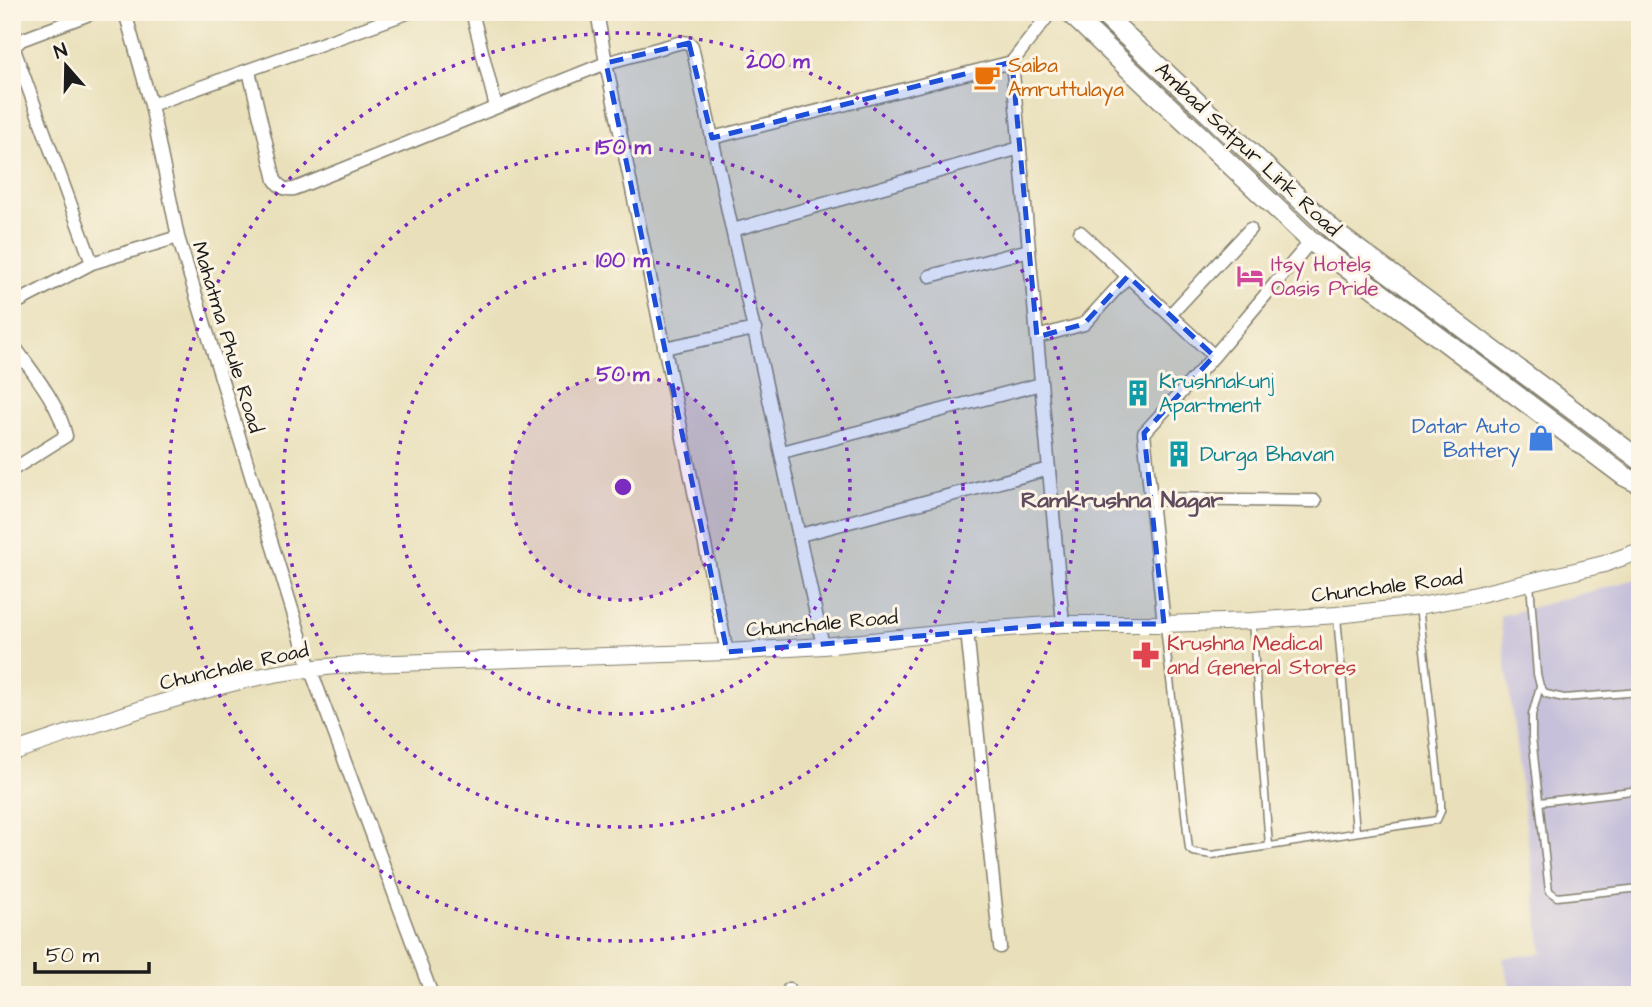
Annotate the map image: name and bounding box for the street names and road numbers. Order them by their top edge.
street label: Ambad Satpur Link Road [1148,55,1347,244]
street label: Mahatma Phule Road [185,238,271,437]
street label: Chunchale Road [1310,563,1465,610]
street label: Chunchale Road [745,602,899,645]
street label: Chunchale Road [157,635,312,698]

